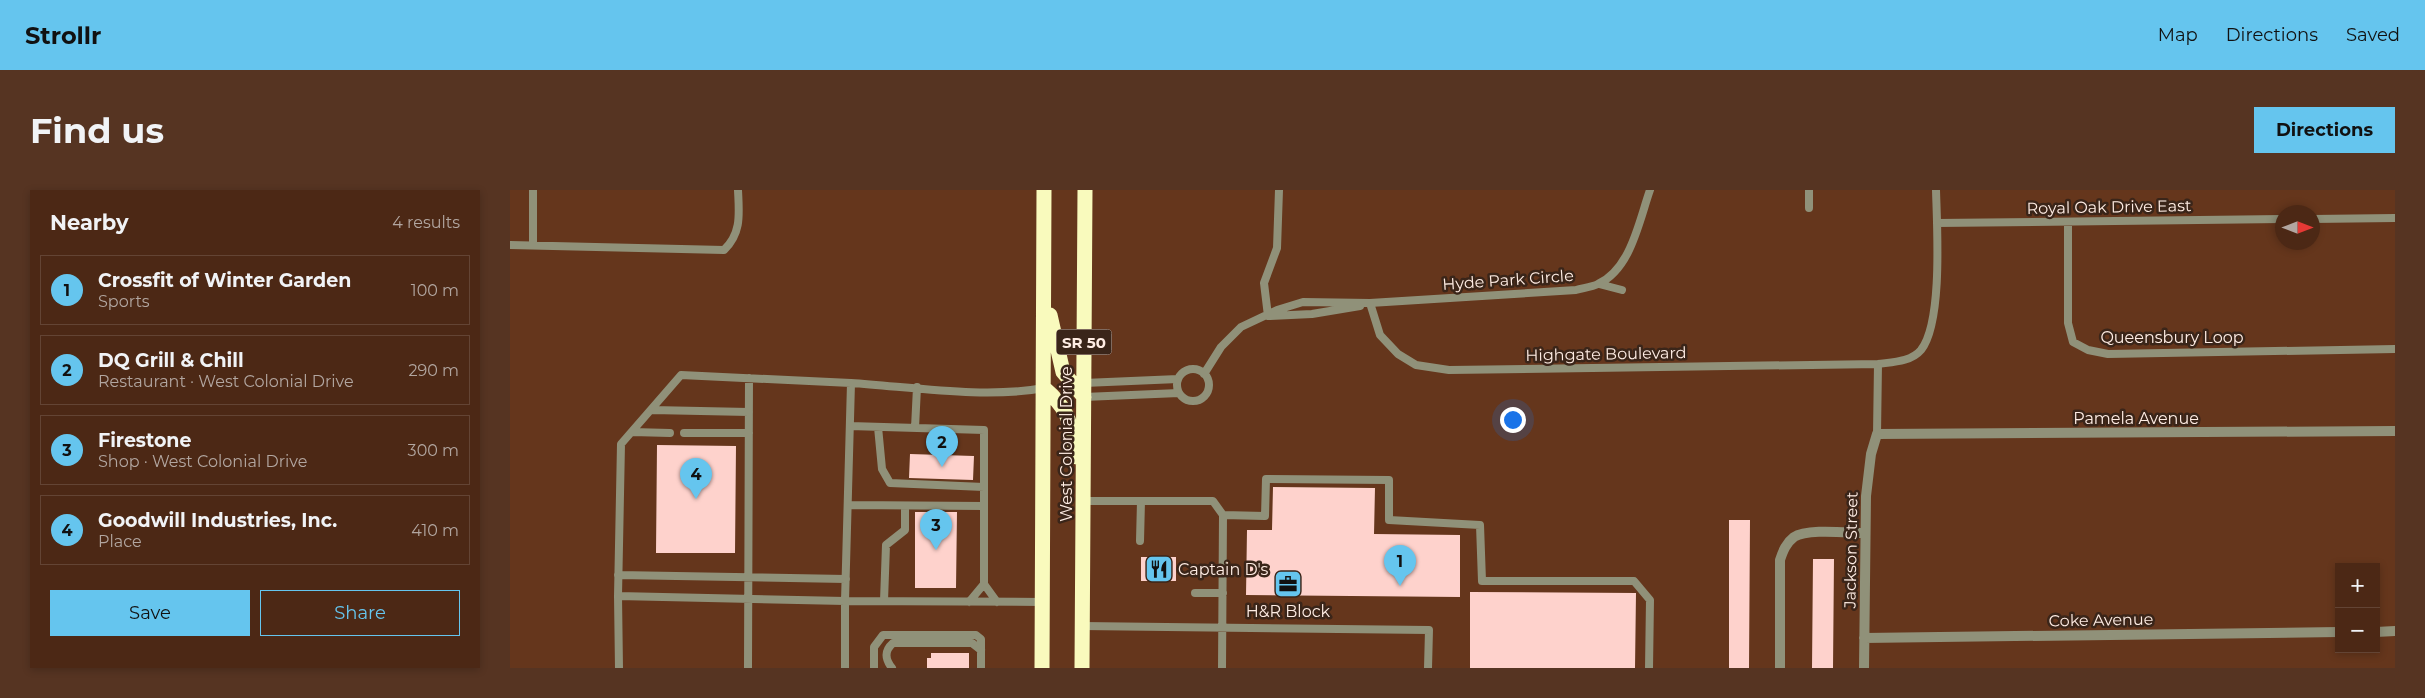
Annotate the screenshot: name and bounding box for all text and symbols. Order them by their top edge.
text: Strollr [25,21,101,50]
text: Map [2158,24,2198,46]
text: Directions [2226,24,2318,46]
text: Saved [2346,24,2400,46]
button: Directions [2254,107,2395,153]
text: Find us [30,109,164,152]
street label: Royal Oak Drive East [2026,196,2192,218]
north arrow [2275,205,2320,250]
text: Nearby [50,210,129,235]
text: 4 results [392,213,460,232]
street label: Hyde Park Circle [1442,266,1574,294]
text: Crossfit of Winter Garden [98,269,351,292]
text: 1 [64,281,70,300]
text: 100 m [411,281,459,300]
text: Sports [98,292,150,311]
street label: Queensbury Loop [2100,328,2244,347]
road number: SR 50 [1056,330,1112,354]
street label: Highgate Boulevard [1525,343,1687,365]
text: DQ Grill & Chill [98,349,244,372]
text: 2 [62,361,72,380]
text: 290 m [408,361,459,380]
street label: West Colonial Drive [1057,366,1076,522]
text: Restaurant · West Colonial Drive [98,372,354,391]
your location [1500,407,1526,433]
street label: Pamela Avenue [2073,409,2199,428]
pin: 2 [926,426,958,467]
text: Firestone [98,429,192,452]
text: 3 [62,441,72,460]
text: 300 m [408,441,459,460]
text: Shop · West Colonial Drive [98,452,307,471]
pin: 4 [680,458,712,499]
street label: Jackson Street [1840,491,1862,610]
text: Goodwill Industries, Inc. [98,509,337,532]
pin: 3 [920,509,952,550]
text: 4 [61,521,73,540]
text: 410 m [411,521,459,540]
text: Place [98,532,142,551]
pin: 1 [1384,545,1416,586]
restaurant icon: Captain D's [1144,554,1174,584]
place label: Captain D's [1178,560,1269,579]
map controls [2335,563,2380,653]
button: + [2335,563,2380,608]
office icon: H&R Block [1273,569,1303,599]
button: Save [50,590,250,636]
button: Share [260,590,460,636]
place label: H&R Block [1246,602,1331,621]
button: − [2335,608,2380,653]
street label: Coke Avenue [2049,610,2153,630]

